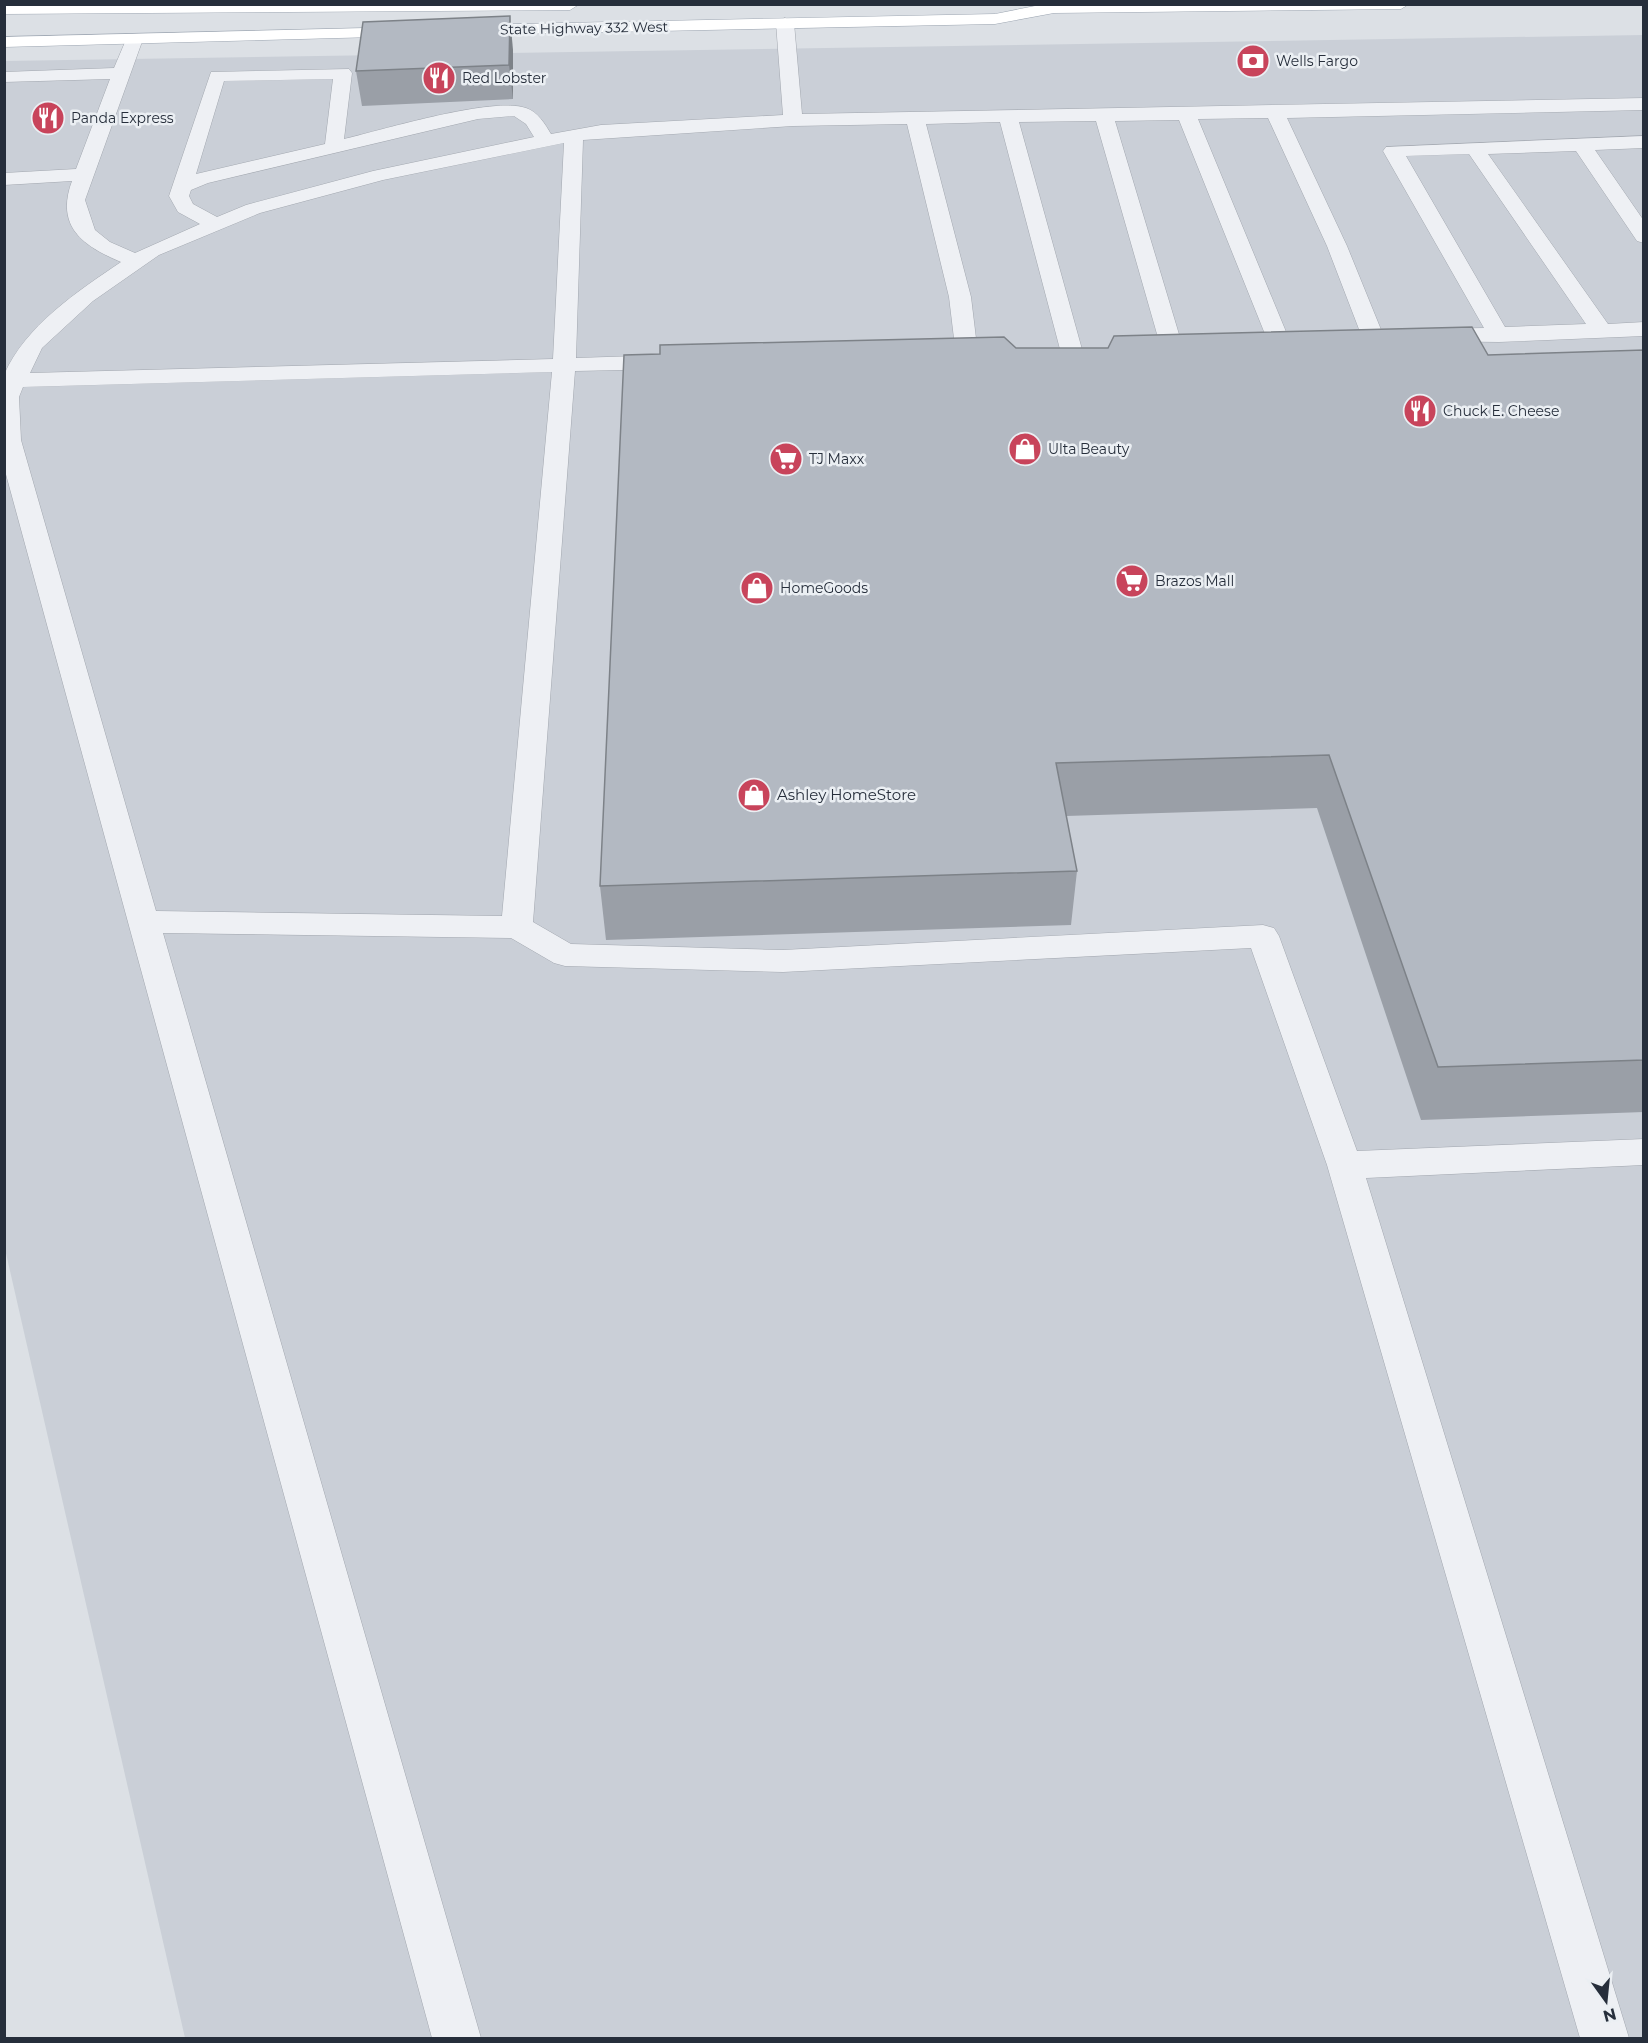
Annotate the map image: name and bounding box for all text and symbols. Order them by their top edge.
street label: State Highway 332 West [500,18,669,38]
bank icon: Wells Fargo [1235,43,1271,79]
place label: Wells Fargo [1276,52,1358,70]
restaurant icon: Red Lobster [421,60,457,96]
place label: Red Lobster [462,69,547,87]
restaurant icon: Panda Express [30,100,66,136]
place label: Panda Express [71,109,174,127]
restaurant icon: Chuck E. Cheese [1402,393,1438,429]
place label: Chuck E. Cheese [1443,402,1559,420]
shop icon: Ulta Beauty [1007,431,1043,467]
place label: Ulta Beauty [1048,440,1130,458]
supermarket icon: TJ Maxx [768,441,804,477]
place label: TJ Maxx [809,450,865,468]
supermarket icon: Brazos Mall [1114,563,1150,599]
shop icon: HomeGoods [739,570,775,606]
place label: Brazos Mall [1155,572,1234,590]
place label: HomeGoods [780,579,868,597]
shop icon: Ashley HomeStore [736,777,772,813]
place label: Ashley HomeStore [777,785,916,804]
north arrow [1576,1971,1636,2031]
text: N [1601,2004,1618,2026]

